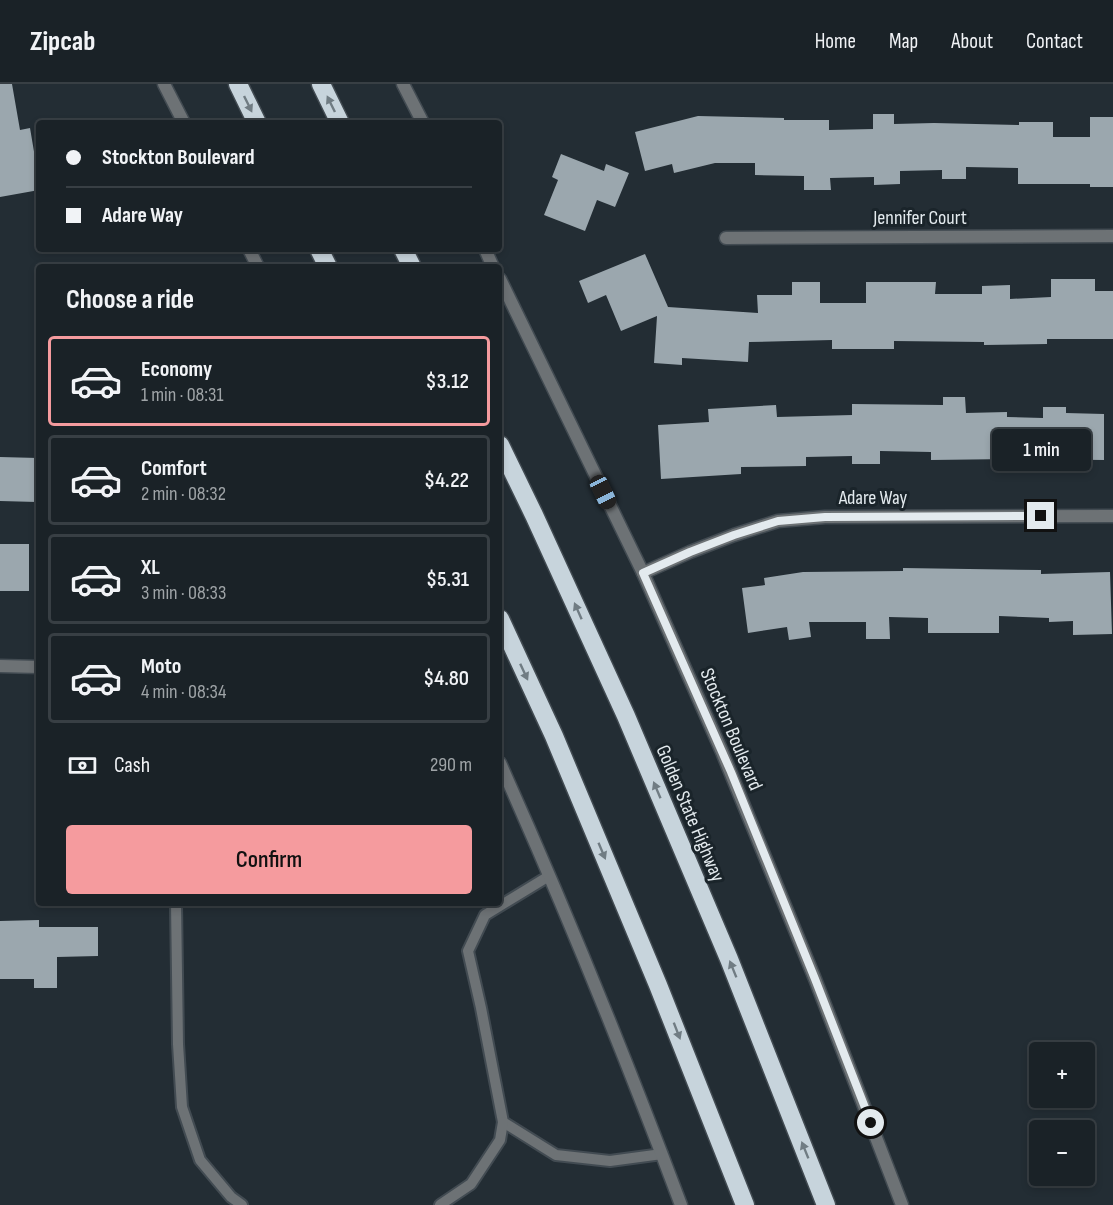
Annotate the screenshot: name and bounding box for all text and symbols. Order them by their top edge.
text: Zipcab [30,25,95,58]
text: Home [815,29,856,54]
text: Map [889,29,918,54]
text: About [951,29,993,54]
text: Contact [1026,29,1083,54]
one-way arrow [243,95,252,112]
one-way arrow [326,95,335,112]
text: Stockton Boulevard [102,144,255,171]
text: Adare Way [102,202,183,229]
street label: Jennifer Court [872,206,967,230]
text: Choose a ride [66,284,194,316]
icon: car [69,354,123,408]
text: Economy [141,356,212,383]
text: $3.12 [426,368,469,395]
text: 1 min · 08:31 [141,383,223,407]
callout: 1 min [992,429,1090,471]
text: 1 min [1023,438,1060,462]
icon: car [69,453,123,507]
text: Comfort [141,455,207,482]
text: $4.22 [424,467,469,494]
car [587,472,619,512]
text: 2 min · 08:32 [141,482,226,506]
street label: Adare Way [838,486,908,510]
route end [1027,502,1054,529]
icon: car [69,552,123,606]
text: XL [141,554,160,581]
text: $5.31 [426,566,469,593]
text: 3 min · 08:33 [141,581,226,605]
one-way arrow [574,603,583,620]
icon: car [69,651,123,705]
text: Moto [141,653,181,680]
one-way arrow [520,664,529,681]
text: $4.80 [423,665,469,692]
street label: Stockton Boulevard [695,665,768,794]
text: 4 min · 08:34 [141,680,226,704]
street label: Golden State Highway [650,741,730,886]
icon: cash [66,749,99,782]
text: Cash [114,752,150,779]
text: 290 m [430,753,472,777]
one-way arrow [652,780,662,798]
button: Confirm [66,825,472,894]
one-way arrow [598,842,607,860]
one-way arrow [728,960,738,978]
one-way arrow [672,1022,682,1040]
map controls [1029,1042,1095,1186]
button: + [1029,1042,1095,1108]
route start [857,1109,884,1136]
button: − [1029,1120,1095,1186]
one-way arrow [800,1141,810,1159]

